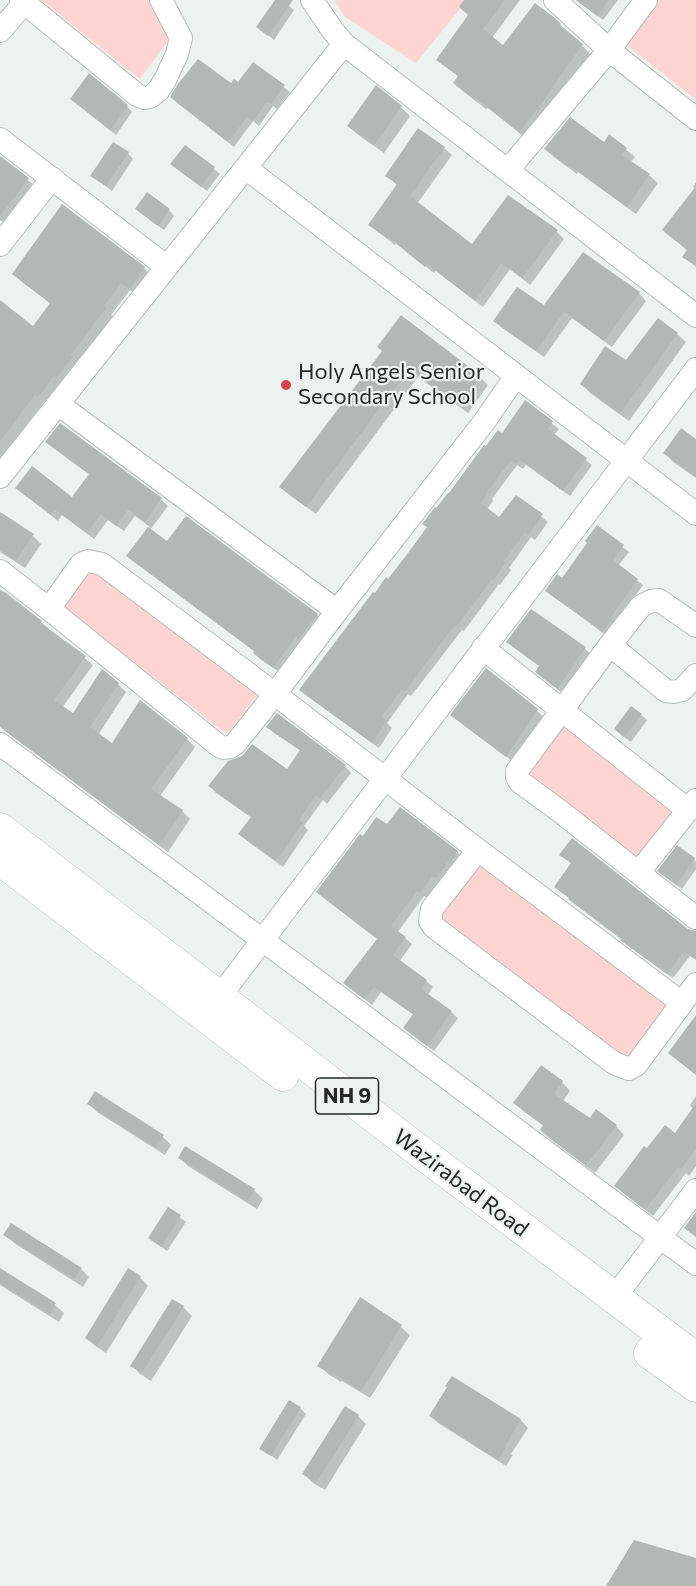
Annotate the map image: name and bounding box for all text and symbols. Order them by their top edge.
place label: Holy Angels Senior Secondary School [298,359,484,410]
marker: Holy Angels Senior Secondary School [279,378,293,392]
road number: NH 9 [316,1078,378,1114]
street label: Wazirabad Road [388,1124,534,1242]

